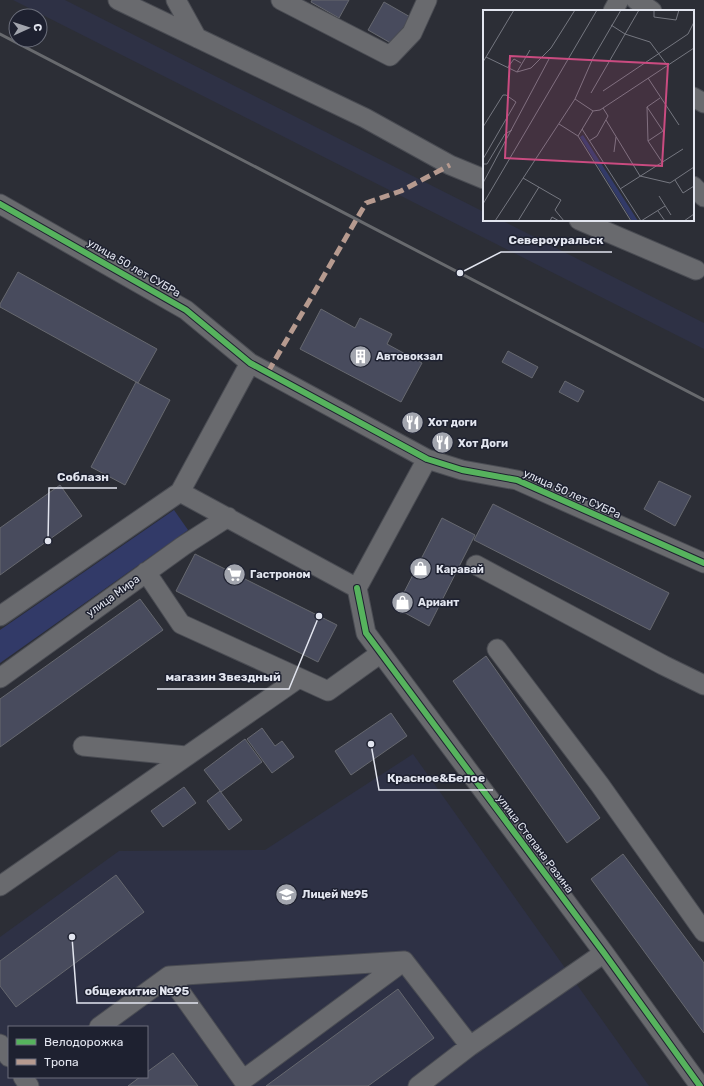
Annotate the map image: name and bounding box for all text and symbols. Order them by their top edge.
north arrow [8,8,48,48]
inset map [483,10,694,221]
text: С [31,23,44,32]
callout: Североуральск [501,228,612,252]
text: Североуральск [509,233,604,247]
street label: улица 50 лет СУБРа [85,236,183,300]
building icon: Автовокзал [348,343,374,369]
place label: Автовокзал [376,350,443,363]
restaurant icon: Хот доги [400,409,426,435]
place label: Хот доги [428,416,477,429]
restaurant icon: Хот Доги [430,430,456,456]
place label: Хот Доги [458,437,508,450]
callout: Соблазн [49,464,117,488]
street label: улица 50 лет СУБРа [521,467,623,521]
text: Соблазн [57,470,109,484]
shop icon: Каравай [408,556,434,582]
supermarket icon: Гастроном [222,561,248,587]
place label: Каравай [436,563,484,576]
place label: Гастроном [250,568,311,581]
street label: улица Мира [84,572,142,620]
shop icon: Ариант [390,589,416,615]
place label: Ариант [418,596,459,609]
callout: магазин Звездный [157,665,289,689]
text: магазин Звездный [165,670,281,684]
callout: Красное&Белое [379,766,493,790]
text: Красное&Белое [387,771,485,785]
street label: улица Степана Разина [494,792,576,896]
school or university icon: Лицей №95 [273,881,299,907]
place label: Лицей №95 [302,888,368,901]
callout: общежитие №95 [77,979,198,1003]
text: общежитие №95 [85,984,190,998]
legend [8,1026,148,1078]
text: Велодорожка [44,1035,123,1049]
text: Тропа [44,1055,79,1069]

